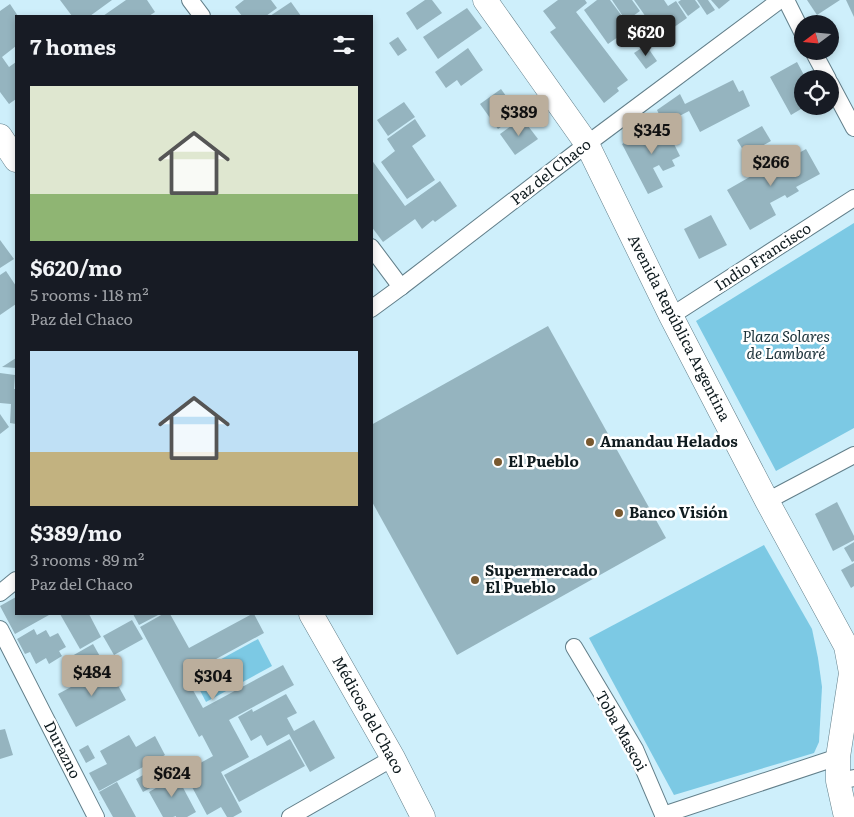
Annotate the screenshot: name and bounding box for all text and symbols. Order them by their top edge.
pin: $620 [616,15,676,57]
north arrow [794,15,839,60]
map controls [794,15,839,115]
text: $620 [627,19,665,43]
text: 7 homes [30,30,116,61]
icon: filters [330,31,358,59]
button: locate [794,70,839,115]
pin: $389 [489,94,549,137]
text: $389 [500,99,538,123]
pin: $345 [622,112,682,155]
text: $345 [634,117,670,141]
icon: home [149,118,239,208]
street label: Paz del Chaco [505,132,595,210]
pin: $266 [741,144,801,187]
text: $266 [753,149,789,173]
street label: Indio Francisco [709,216,815,296]
street label: Avenida República Argentina [623,230,738,426]
text: $620/mo [30,251,122,282]
text: 5 rooms · 118 m² [30,282,149,306]
text: Paz del Chaco [30,306,133,330]
park label: Plaza Solares de Lambaré [742,324,830,364]
icon: home [149,383,239,473]
place label: Amandau Helados [600,429,738,452]
marker: Amandau Helados [584,436,596,448]
place label: El Pueblo [508,449,579,472]
marker: El Pueblo [492,456,504,468]
place label: Banco Visión [629,500,729,523]
marker: Banco Visión [613,507,625,519]
text: $389/mo [30,516,122,547]
text: 3 rooms · 89 m² [30,547,144,571]
place label: Supermercado El Pueblo [485,558,598,598]
text: Paz del Chaco [30,571,133,595]
marker: Supermercado El Pueblo [469,574,481,586]
street label: Médicos del Chaco [327,651,411,778]
pin: $484 [62,654,122,697]
pin: $304 [183,658,243,701]
text: $484 [73,659,111,683]
text: $304 [194,663,232,687]
street label: Toba Mascoi [591,686,654,775]
street label: Durazno [39,716,88,782]
pin: $624 [142,756,202,798]
text: $624 [153,760,191,784]

